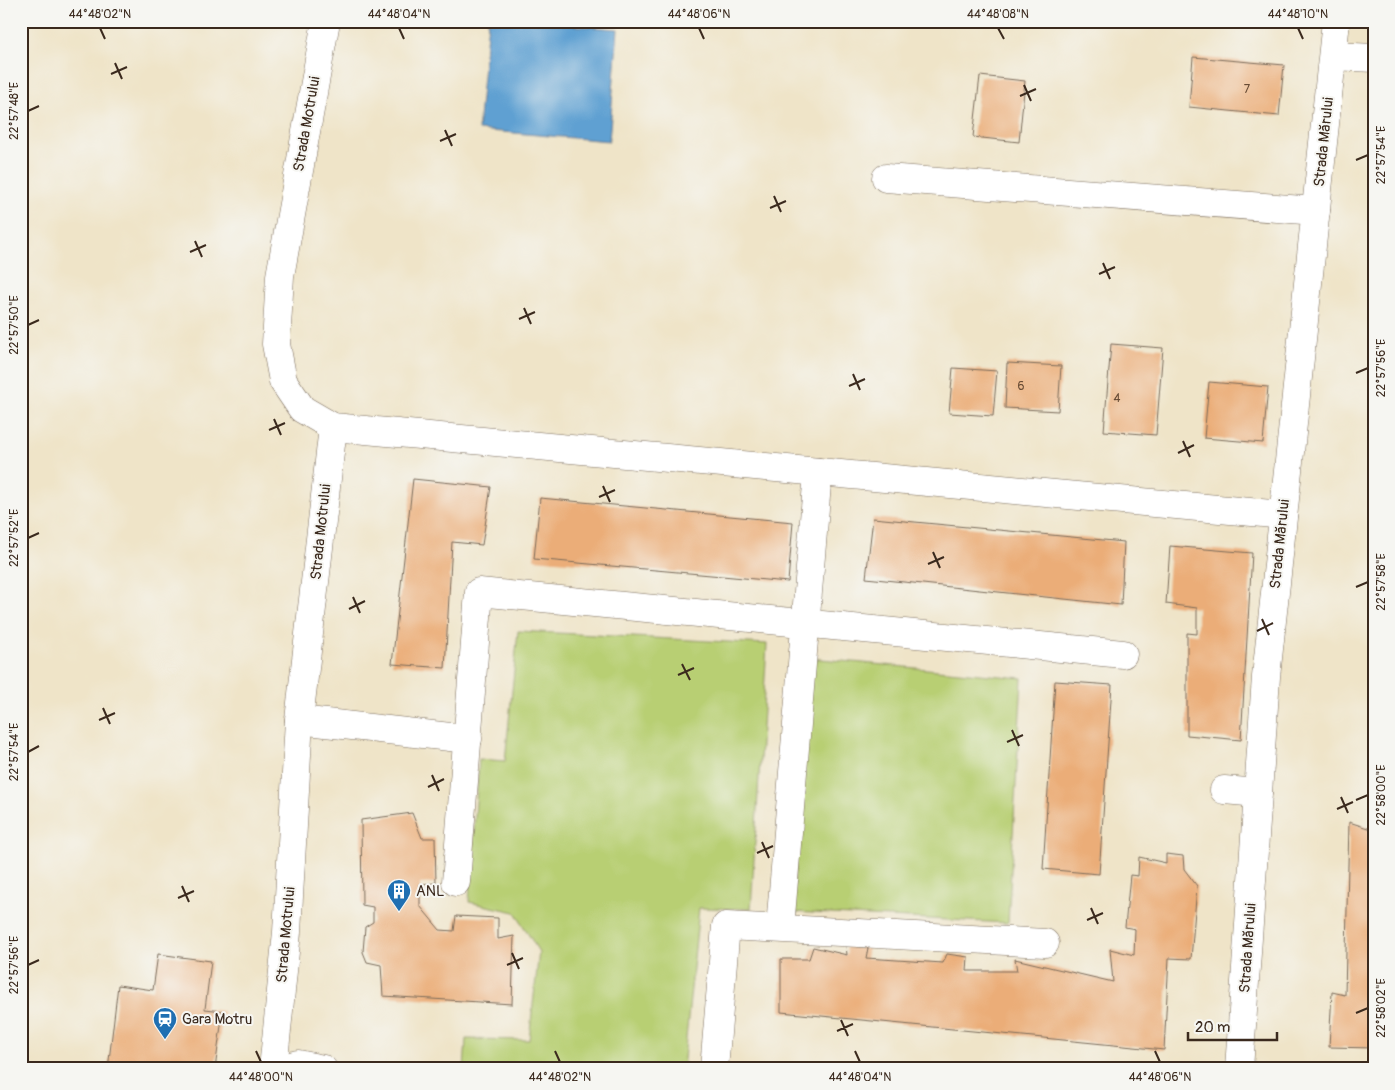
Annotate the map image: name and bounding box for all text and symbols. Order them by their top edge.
text: 44°48'02"N [69,7,131,22]
text: 44°48'04"N [368,7,430,22]
text: 44°48'06"N [668,7,730,22]
text: 44°48'08"N [967,7,1029,22]
text: 44°48'10"N [1268,7,1328,22]
street label: Strada Motrului [289,75,325,173]
text: 22°57'48"E [7,82,22,140]
house number: 7 [1244,82,1251,97]
street label: Strada Mărului [1310,96,1338,188]
text: 22°57'54"E [1374,126,1389,184]
text: 22°57'50"E [7,295,22,355]
text: 22°57'56"E [1374,339,1389,397]
house number: 6 [1018,379,1025,394]
house number: 4 [1114,391,1121,406]
street label: Strada Motrului [307,483,336,581]
street label: Strada Mărului [1266,498,1294,590]
text: 22°57'52"E [7,509,22,567]
text: 22°57'58"E [1374,553,1389,611]
text: 22°57'54"E [7,723,22,781]
text: 22°58'00"E [1374,764,1389,826]
building icon: ANL [386,878,412,912]
place label: ANL [416,882,444,901]
street label: Strada Motrului [272,886,300,984]
street label: Strada Mărului [1235,902,1261,994]
text: 22°57'56"E [7,936,22,994]
text: 22°58'02"E [1374,978,1389,1038]
station icon: Gara Motru [152,1006,178,1040]
place label: Gara Motru [182,1010,252,1029]
scale bar [1188,1010,1276,1042]
text: 20 m [1195,1018,1230,1037]
text: 44°48'00"N [229,1070,293,1085]
text: 44°48'02"N [529,1070,591,1085]
text: 44°48'04"N [829,1070,891,1085]
text: 44°48'06"N [1129,1070,1191,1085]

